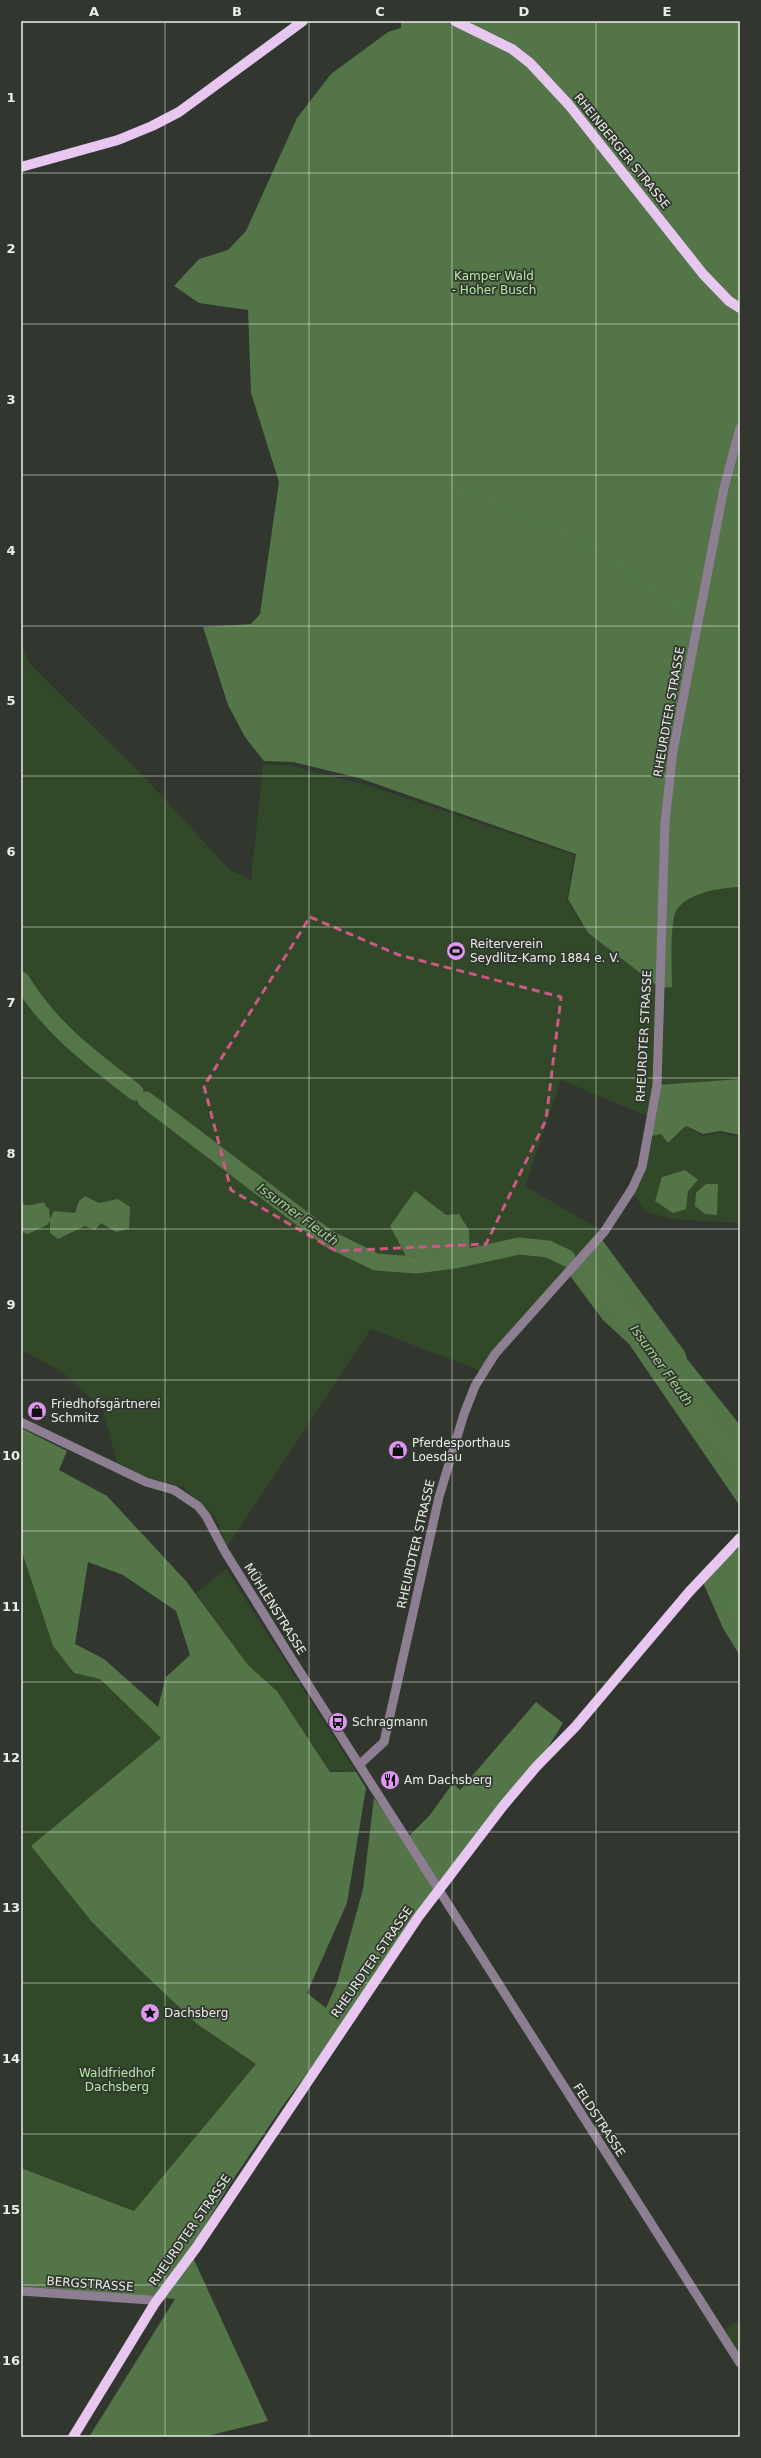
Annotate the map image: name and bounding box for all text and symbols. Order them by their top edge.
text: A [89,4,99,19]
text: B [232,4,242,19]
text: C [375,4,385,19]
text: D [519,4,530,19]
text: E [663,4,671,19]
text: 1 [6,90,16,105]
street label: RHEINBERGER STRASSE [571,90,673,212]
text: 2 [6,241,16,256]
park label: Kamper Wald - Hoher Busch [452,269,536,297]
text: 3 [6,392,16,407]
text: 4 [6,543,16,558]
street label: RHEURDTER STRASSE [651,646,687,778]
text: 5 [6,693,16,708]
text: 6 [6,844,16,859]
place label: Reiterverein Seydlitz-Kamp 1884 e. V. [470,937,620,965]
sports icon: Reiterverein Seydlitz-Kamp 1884 e. V. [445,940,467,962]
street label: RHEURDTER STRASSE [634,970,654,1102]
text: 7 [6,995,16,1010]
text: 8 [6,1146,16,1161]
water label: Issumer Fleuth [254,1180,341,1249]
text: 9 [6,1297,16,1312]
water label: Issumer Fleuth [627,1322,696,1409]
place label: Friedhofsgärtnerei Schmitz [51,1397,161,1425]
shop icon: Friedhofsgärtnerei Schmitz [26,1400,48,1422]
place label: Pferdesporthaus Loesdau [412,1436,510,1464]
shop icon: Pferdesporthaus Loesdau [387,1439,409,1461]
text: 10 [2,1448,20,1463]
street label: RHEURDTER STRASSE [394,1478,438,1610]
street label: MÜHLENSTRASSE [241,1560,311,1657]
text: 11 [2,1599,20,1614]
bus stop icon: Schragmann [327,1711,349,1733]
place label: Schragmann [352,1715,428,1729]
text: 12 [2,1750,20,1765]
restaurant icon: Am Dachsberg [379,1769,401,1791]
place label: Am Dachsberg [404,1773,492,1787]
text: 13 [2,1900,20,1915]
street label: RHEURDTER STRASSE [328,1904,416,2020]
place icon: Dachsberg [139,2002,161,2024]
place label: Dachsberg [164,2006,228,2020]
text: 14 [2,2051,20,2066]
park label: Waldfriedhof Dachsberg [79,2066,156,2094]
street label: FELDSTRASSE [570,2081,628,2159]
street label: RHEURDTER STRASSE [146,2172,234,2288]
text: 15 [2,2202,20,2217]
street label: BERGSTRASSE [46,2274,134,2294]
text: 16 [2,2353,20,2368]

